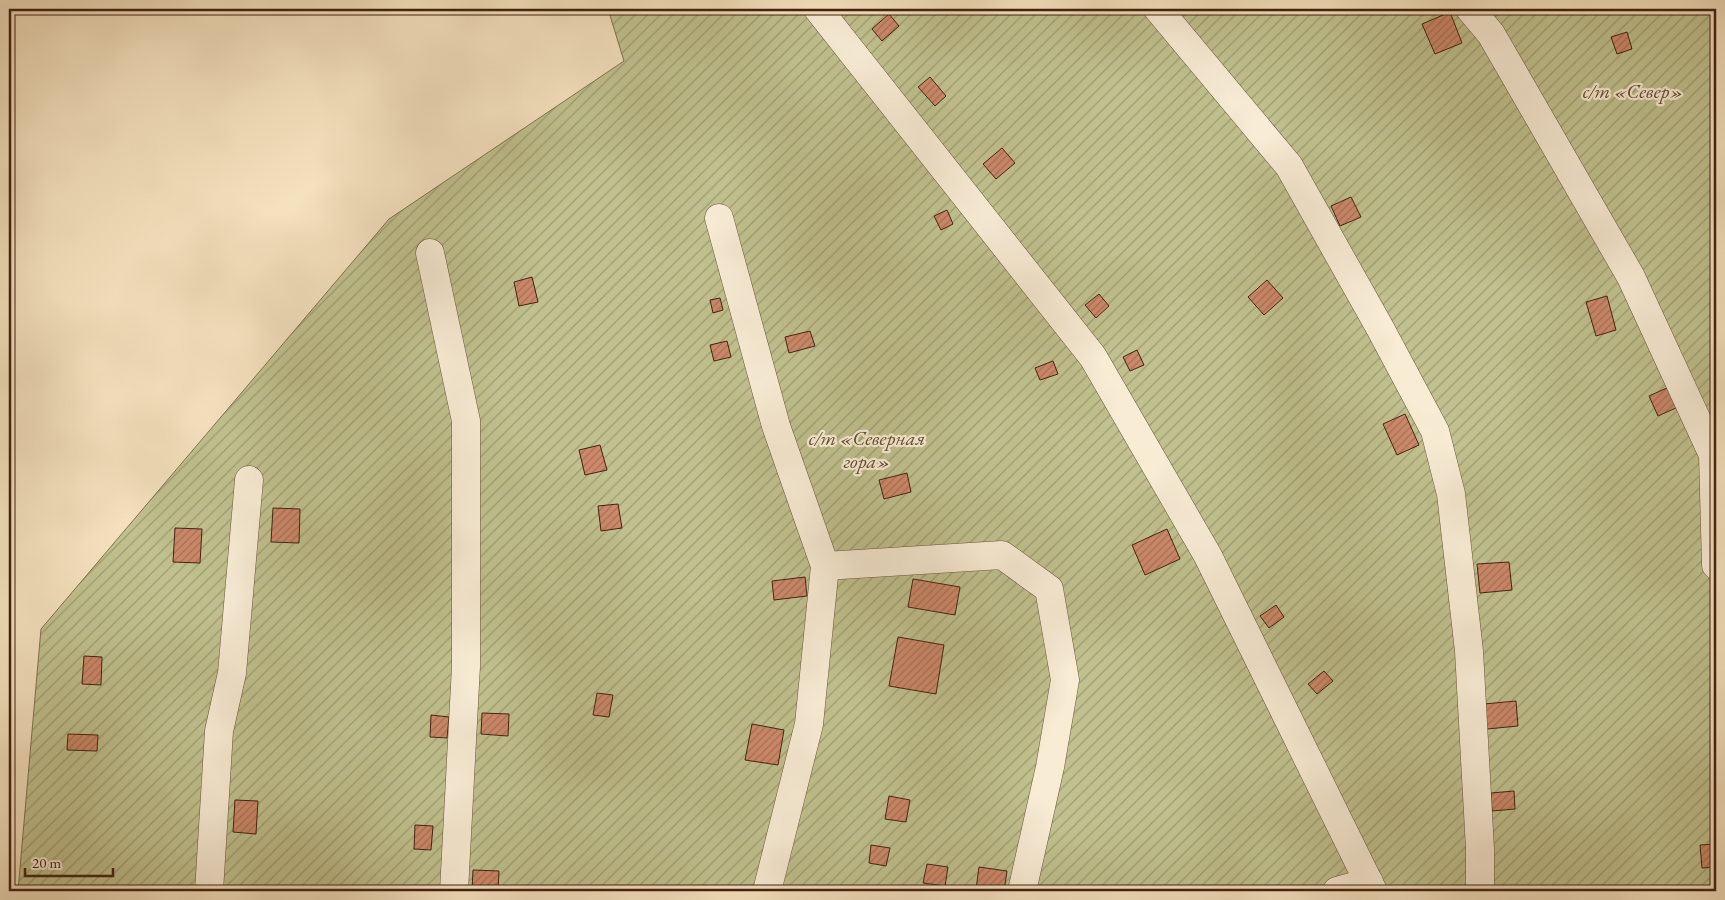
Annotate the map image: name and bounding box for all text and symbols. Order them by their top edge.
park label: с/т «Север» [1583,78,1683,104]
park label: с/т «Северная гора» [809,425,925,474]
scale bar [25,845,112,877]
text: 20 m [32,853,61,872]

